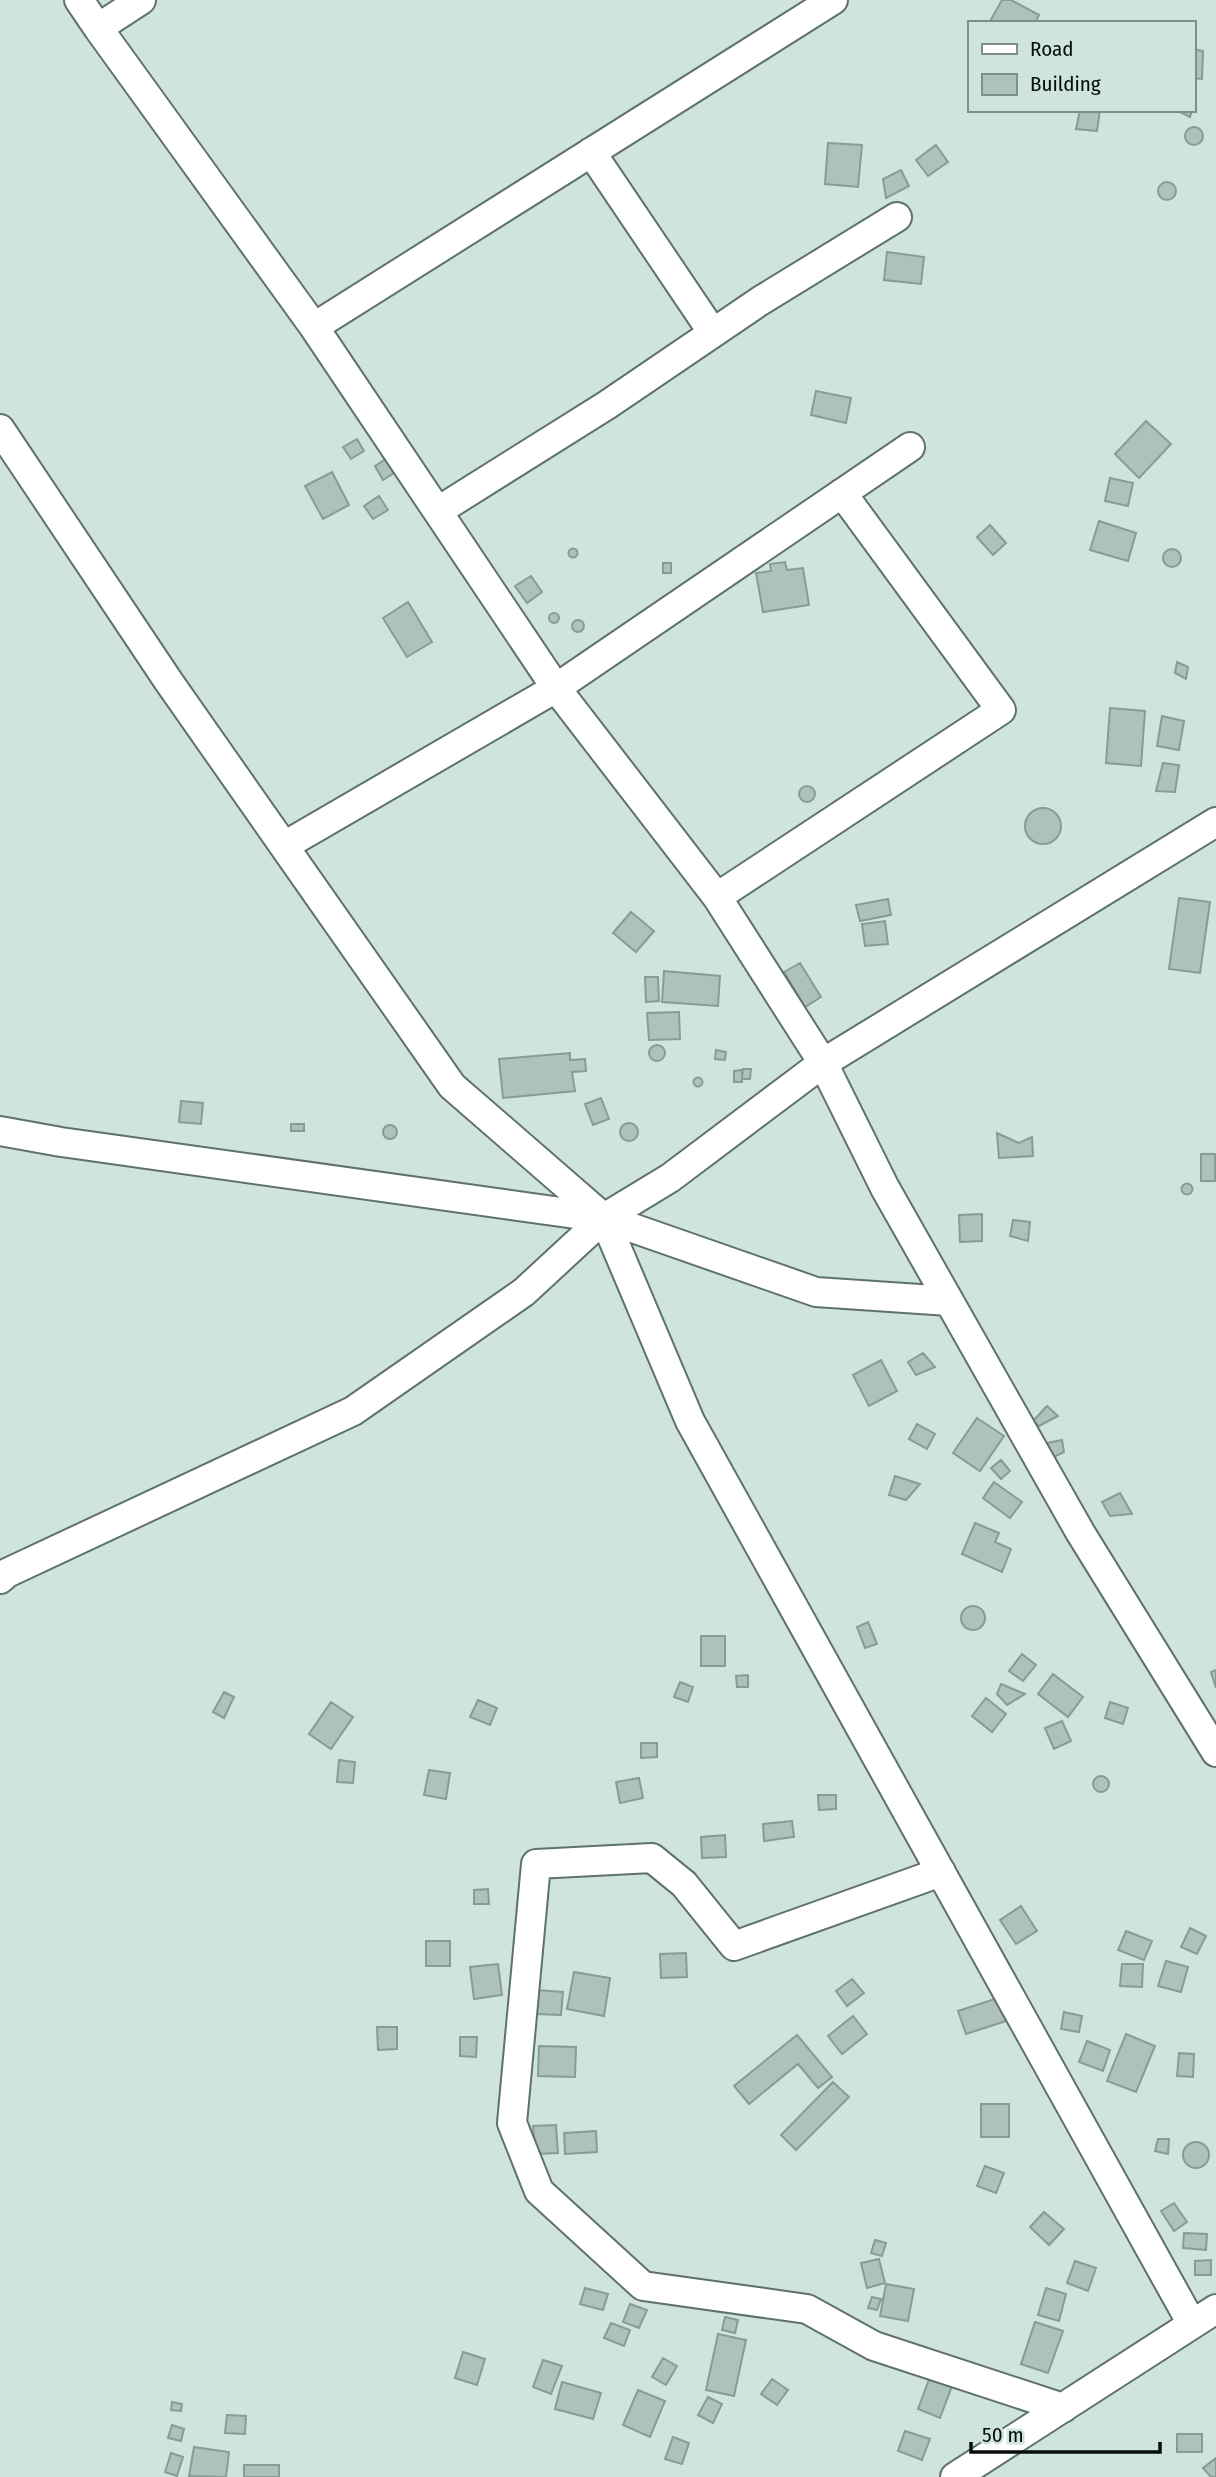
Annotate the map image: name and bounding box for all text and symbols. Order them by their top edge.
legend [968,21,1195,112]
text: Road [1030,36,1074,62]
text: Building [1030,71,1101,97]
scale bar [971,2410,1160,2454]
text: 50 m [982,2422,1024,2448]

